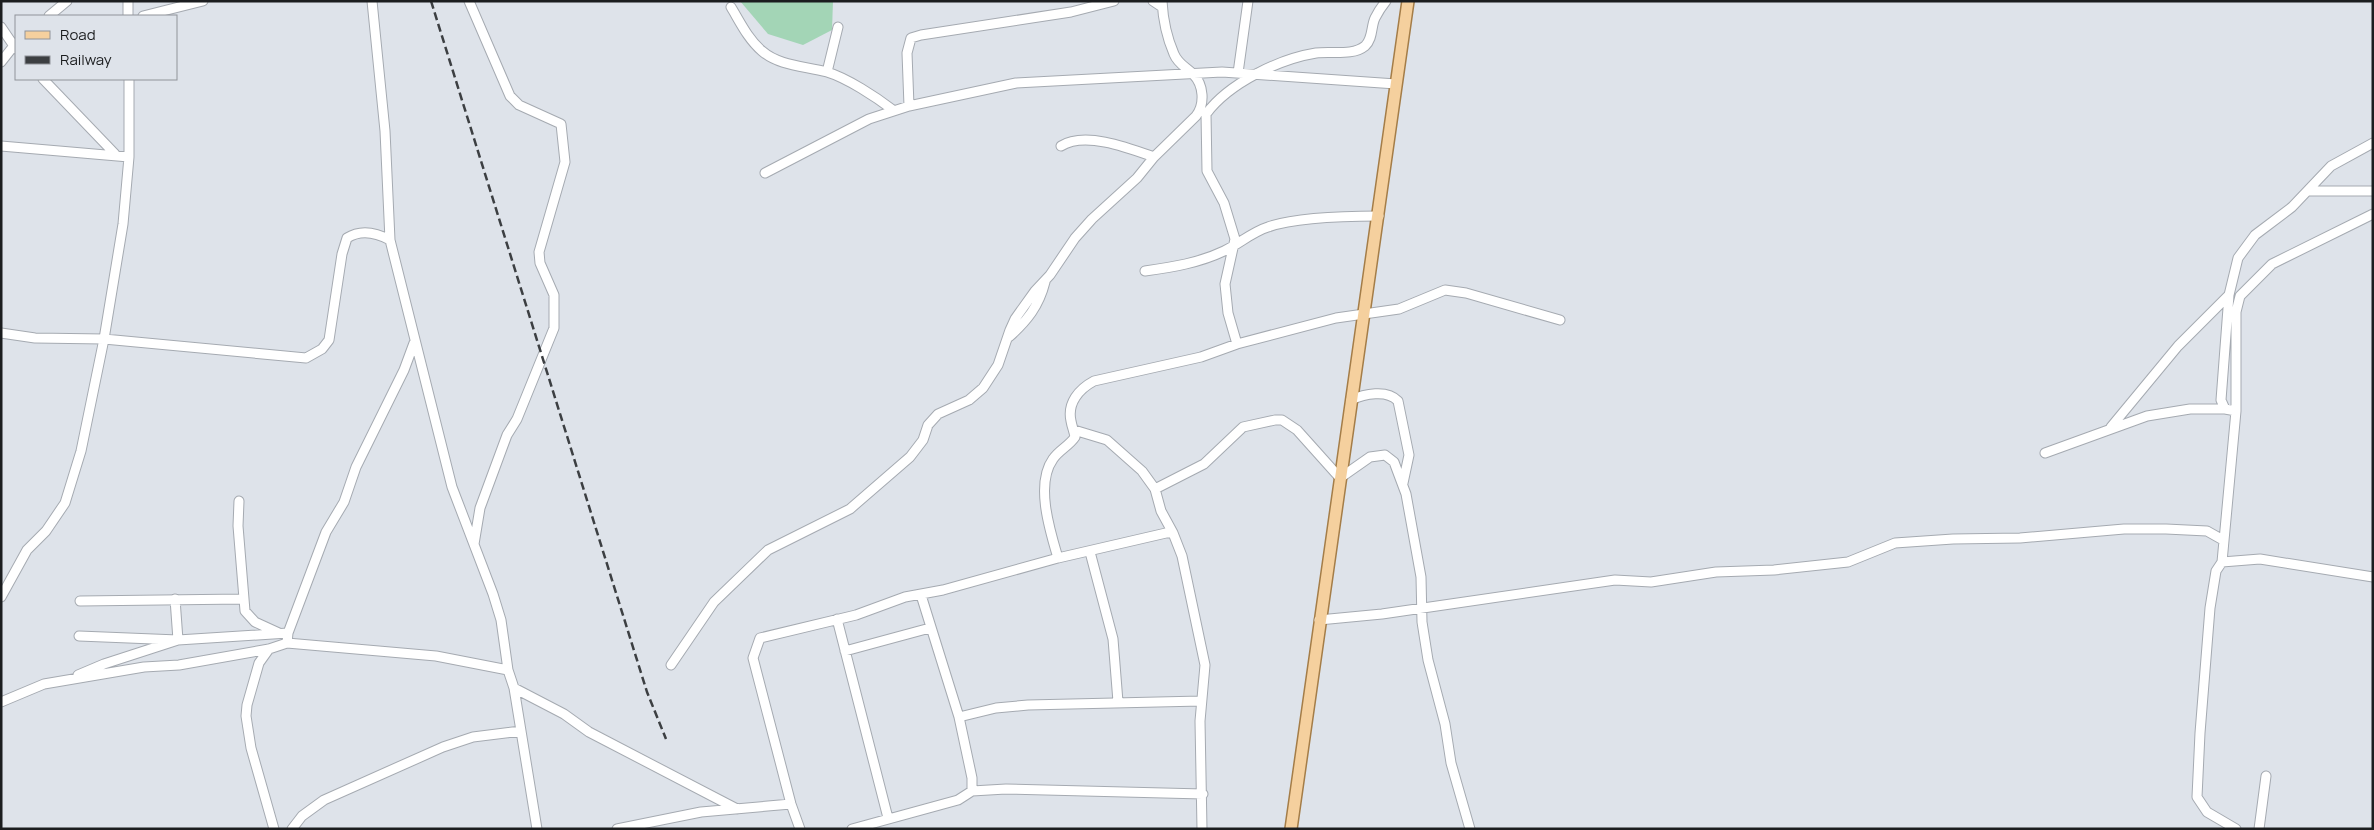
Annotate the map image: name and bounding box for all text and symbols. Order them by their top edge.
legend [15,15,178,80]
text: Road [60,24,96,45]
text: Railway [60,49,112,70]

